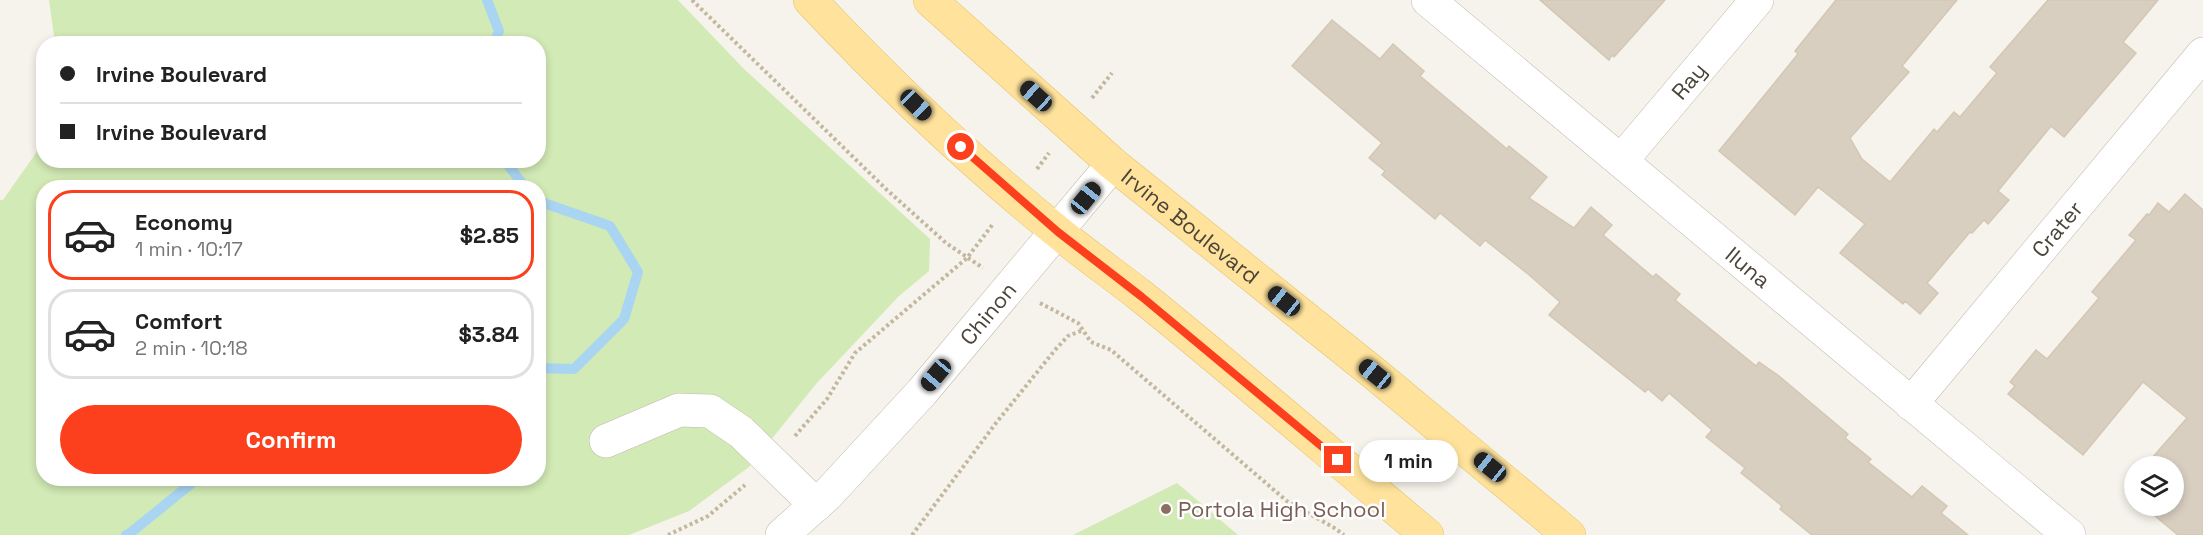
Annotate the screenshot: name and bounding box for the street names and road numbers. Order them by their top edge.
street label: Ray [1665,57,1712,105]
street label: Irvine Boulevard [1116,162,1265,290]
street label: Crater [2025,195,2089,263]
street label: Iluna [1720,240,1777,294]
street label: Chinon [954,276,1022,351]

